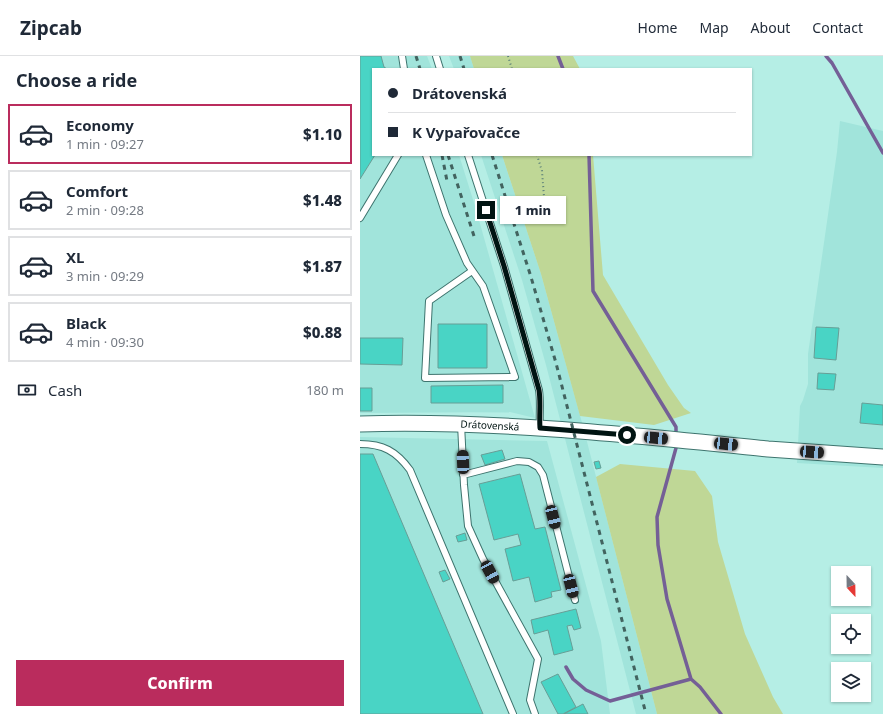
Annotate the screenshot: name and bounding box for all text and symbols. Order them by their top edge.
text: Zipcab [20,15,82,41]
text: Home [638,18,677,37]
text: Map [699,18,729,37]
text: About [751,18,790,37]
text: Contact [812,18,863,37]
text: Choose a ride [16,68,137,92]
text: Drátovenská [412,83,507,103]
text: Economy [66,115,134,135]
icon: car [18,116,54,152]
text: K Vypařovačce [412,122,520,142]
text: $1.10 [303,124,342,144]
text: 1 min · 09:27 [66,135,144,153]
text: Comfort [66,181,128,201]
icon: car [18,182,54,218]
text: $1.48 [303,190,342,210]
callout: 1 min [500,196,566,224]
text: 2 min · 09:28 [66,201,144,219]
route end [477,201,495,219]
text: 1 min [515,201,551,219]
text: XL [66,247,84,267]
icon: car [18,248,54,284]
text: $1.87 [303,256,342,276]
text: 3 min · 09:29 [66,267,144,285]
text: Black [66,313,106,333]
icon: car [18,314,54,350]
text: $0.88 [303,322,342,342]
text: 4 min · 09:30 [66,333,144,351]
icon: cash [16,379,38,401]
text: Cash [48,380,82,400]
text: 180 m [306,381,344,399]
street label: Drátovenská [460,416,520,434]
route start [618,426,636,444]
car [644,431,668,445]
car [713,437,739,451]
car [800,445,824,459]
car [457,450,469,474]
car [544,504,562,530]
car [479,559,501,585]
north arrow [831,566,871,606]
map controls [831,566,871,702]
car [562,573,580,599]
button: locate [831,614,871,654]
button: Confirm [16,660,344,706]
button: layers [831,662,871,702]

